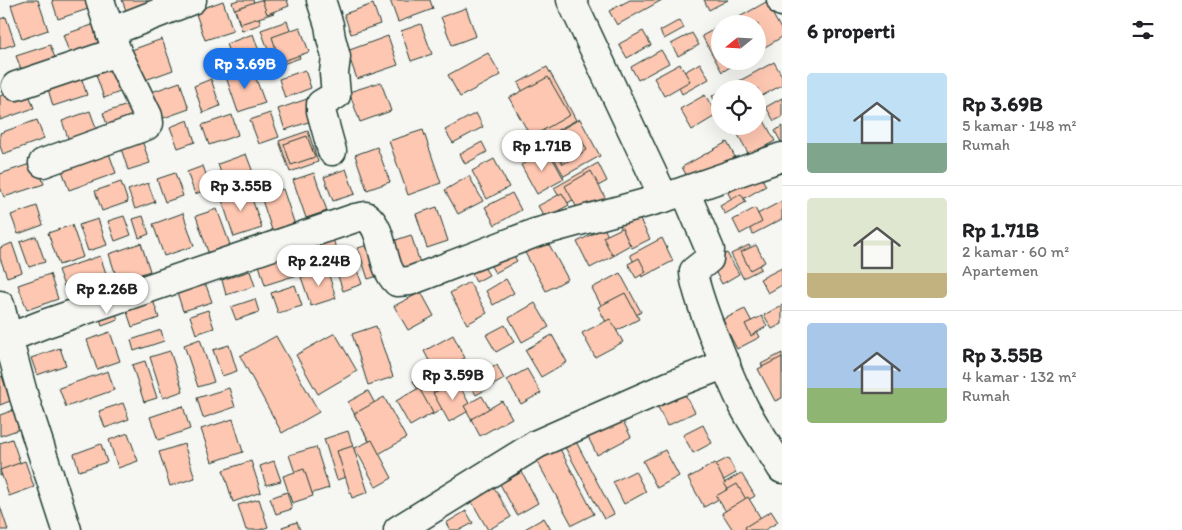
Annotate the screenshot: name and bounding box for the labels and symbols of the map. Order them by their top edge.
north arrow [711,15,766,70]
pin: Rp 3.69B [193,48,297,90]
pin: Rp 1.71B [490,130,594,172]
pin: Rp 3.55B [189,170,293,212]
pin: Rp 2.24B [267,244,371,287]
pin: Rp 2.26B [55,272,159,315]
pin: Rp 3.59B [401,358,505,401]

